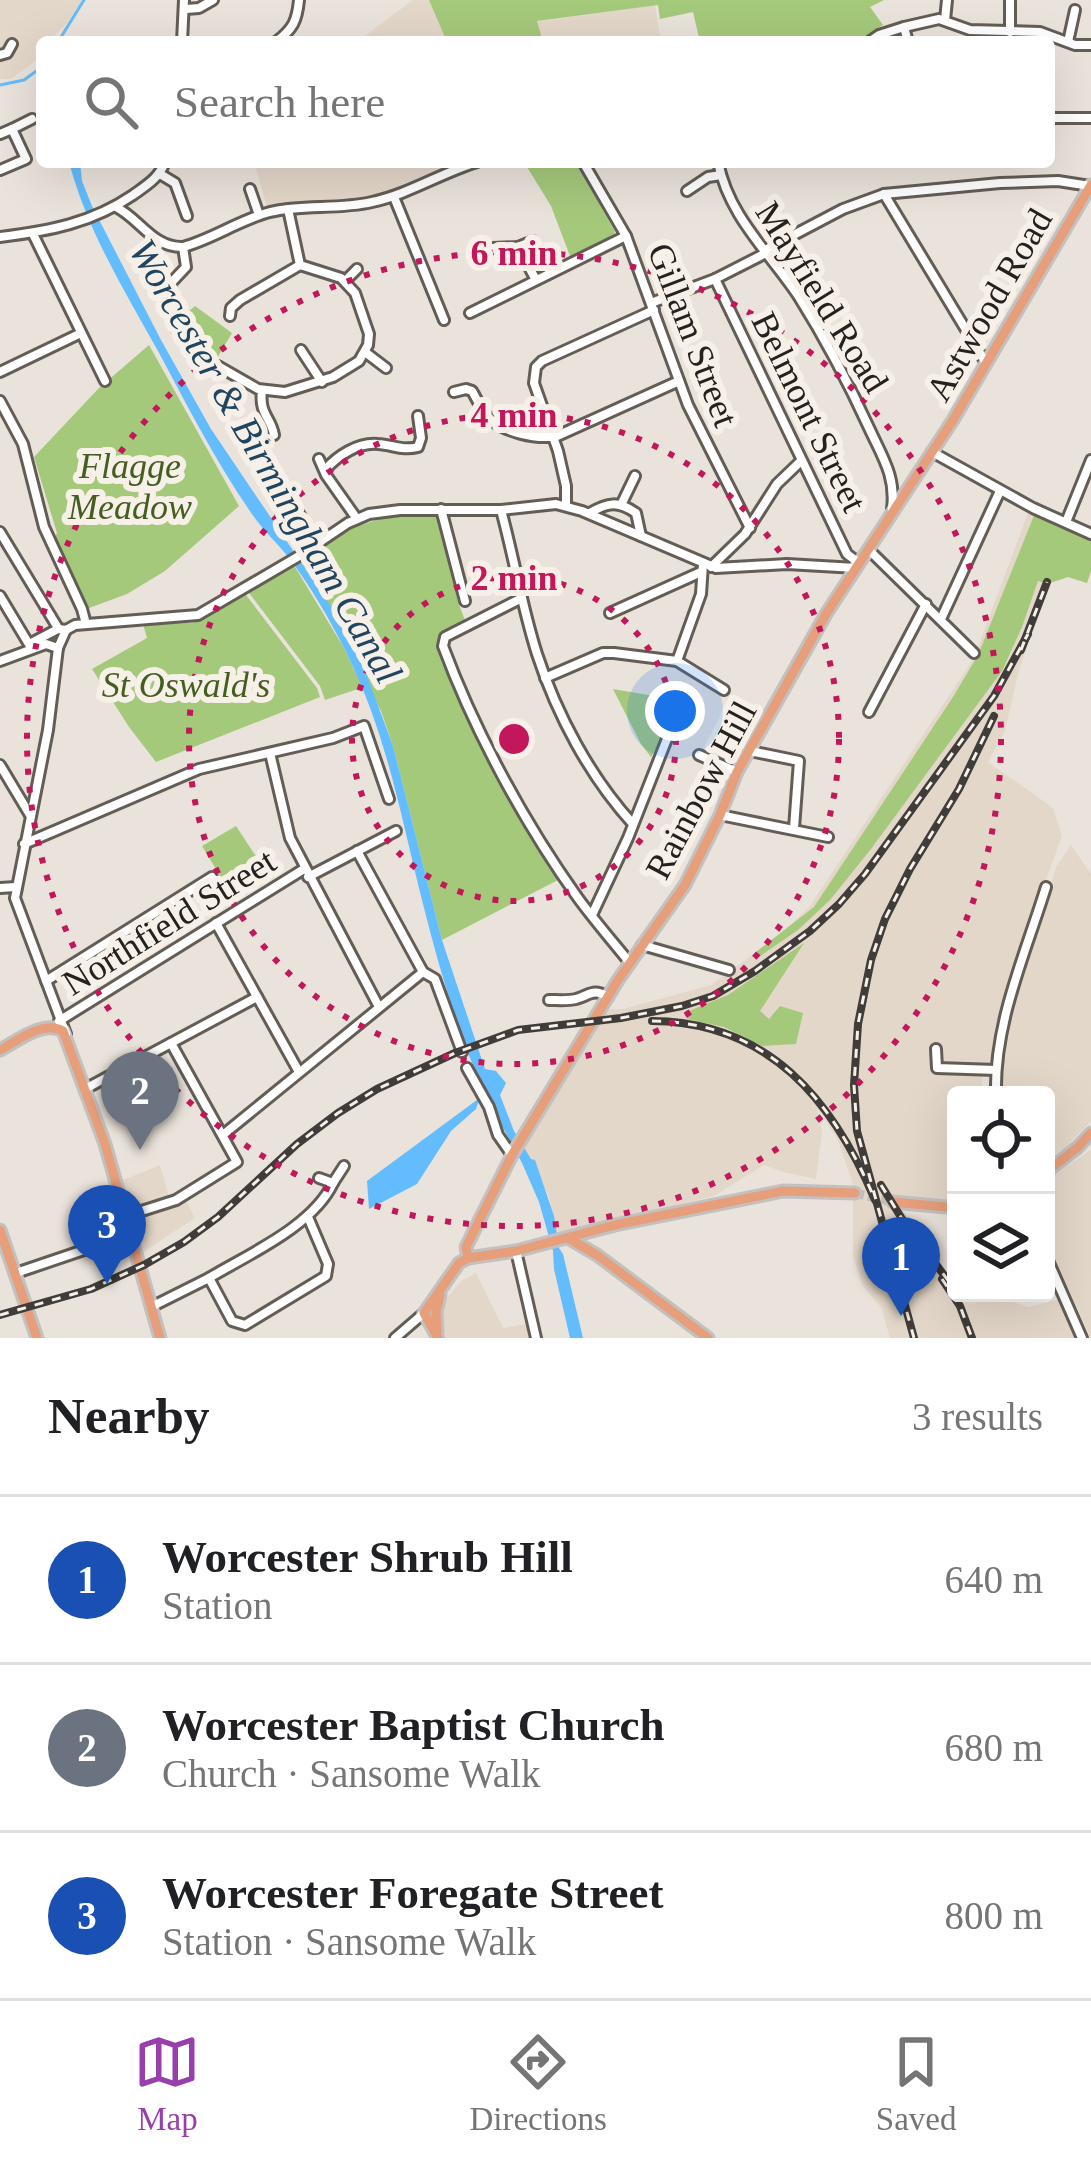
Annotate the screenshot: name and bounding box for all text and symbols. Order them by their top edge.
search box [36,36,1055,168]
icon: search [78,69,144,135]
text: Search here [174,77,385,127]
street label: Mayfield Road [748,194,896,400]
street label: Astwood Road [918,202,1060,408]
water label: Worcester & Birmingham Canal [120,231,411,691]
text: 6 min [470,233,558,273]
street label: Gillam Street [640,238,746,432]
street label: Belmont Street [743,306,875,518]
text: 4 min [470,395,558,435]
park label: Flagge Meadow [67,446,192,527]
text: 2 min [470,558,558,598]
park label: St Oswald's [102,665,270,705]
your location [645,681,705,741]
street label: Rainbow Hill [638,695,764,885]
centre of rings [493,718,535,760]
street label: Northfield Street [55,841,283,1003]
pin: 2 [101,1051,179,1150]
map controls [947,1086,1055,1302]
button: locate [947,1086,1055,1194]
pin: 3 [68,1185,146,1284]
button: layers [947,1194,1055,1302]
pin: 1 [862,1217,940,1316]
text: Nearby [48,1388,209,1444]
text: 3 results [912,1395,1043,1438]
text: Worcester Shrub Hill [162,1532,573,1582]
text: 1 [77,1558,97,1601]
text: 640 m [944,1558,1043,1601]
text: Station [162,1584,273,1627]
text: Worcester Baptist Church [162,1700,665,1750]
text: 2 [77,1726,97,1769]
text: 680 m [944,1726,1043,1769]
text: Church · Sansome Walk [162,1752,541,1795]
text: Worcester Foregate Street [162,1868,663,1918]
text: 3 [77,1894,97,1937]
text: 800 m [944,1894,1043,1937]
text: Station · Sansome Walk [162,1920,536,1963]
tab: Map [134,2029,200,2138]
tab: Directions [469,2029,607,2138]
tab: Saved [876,2029,957,2138]

